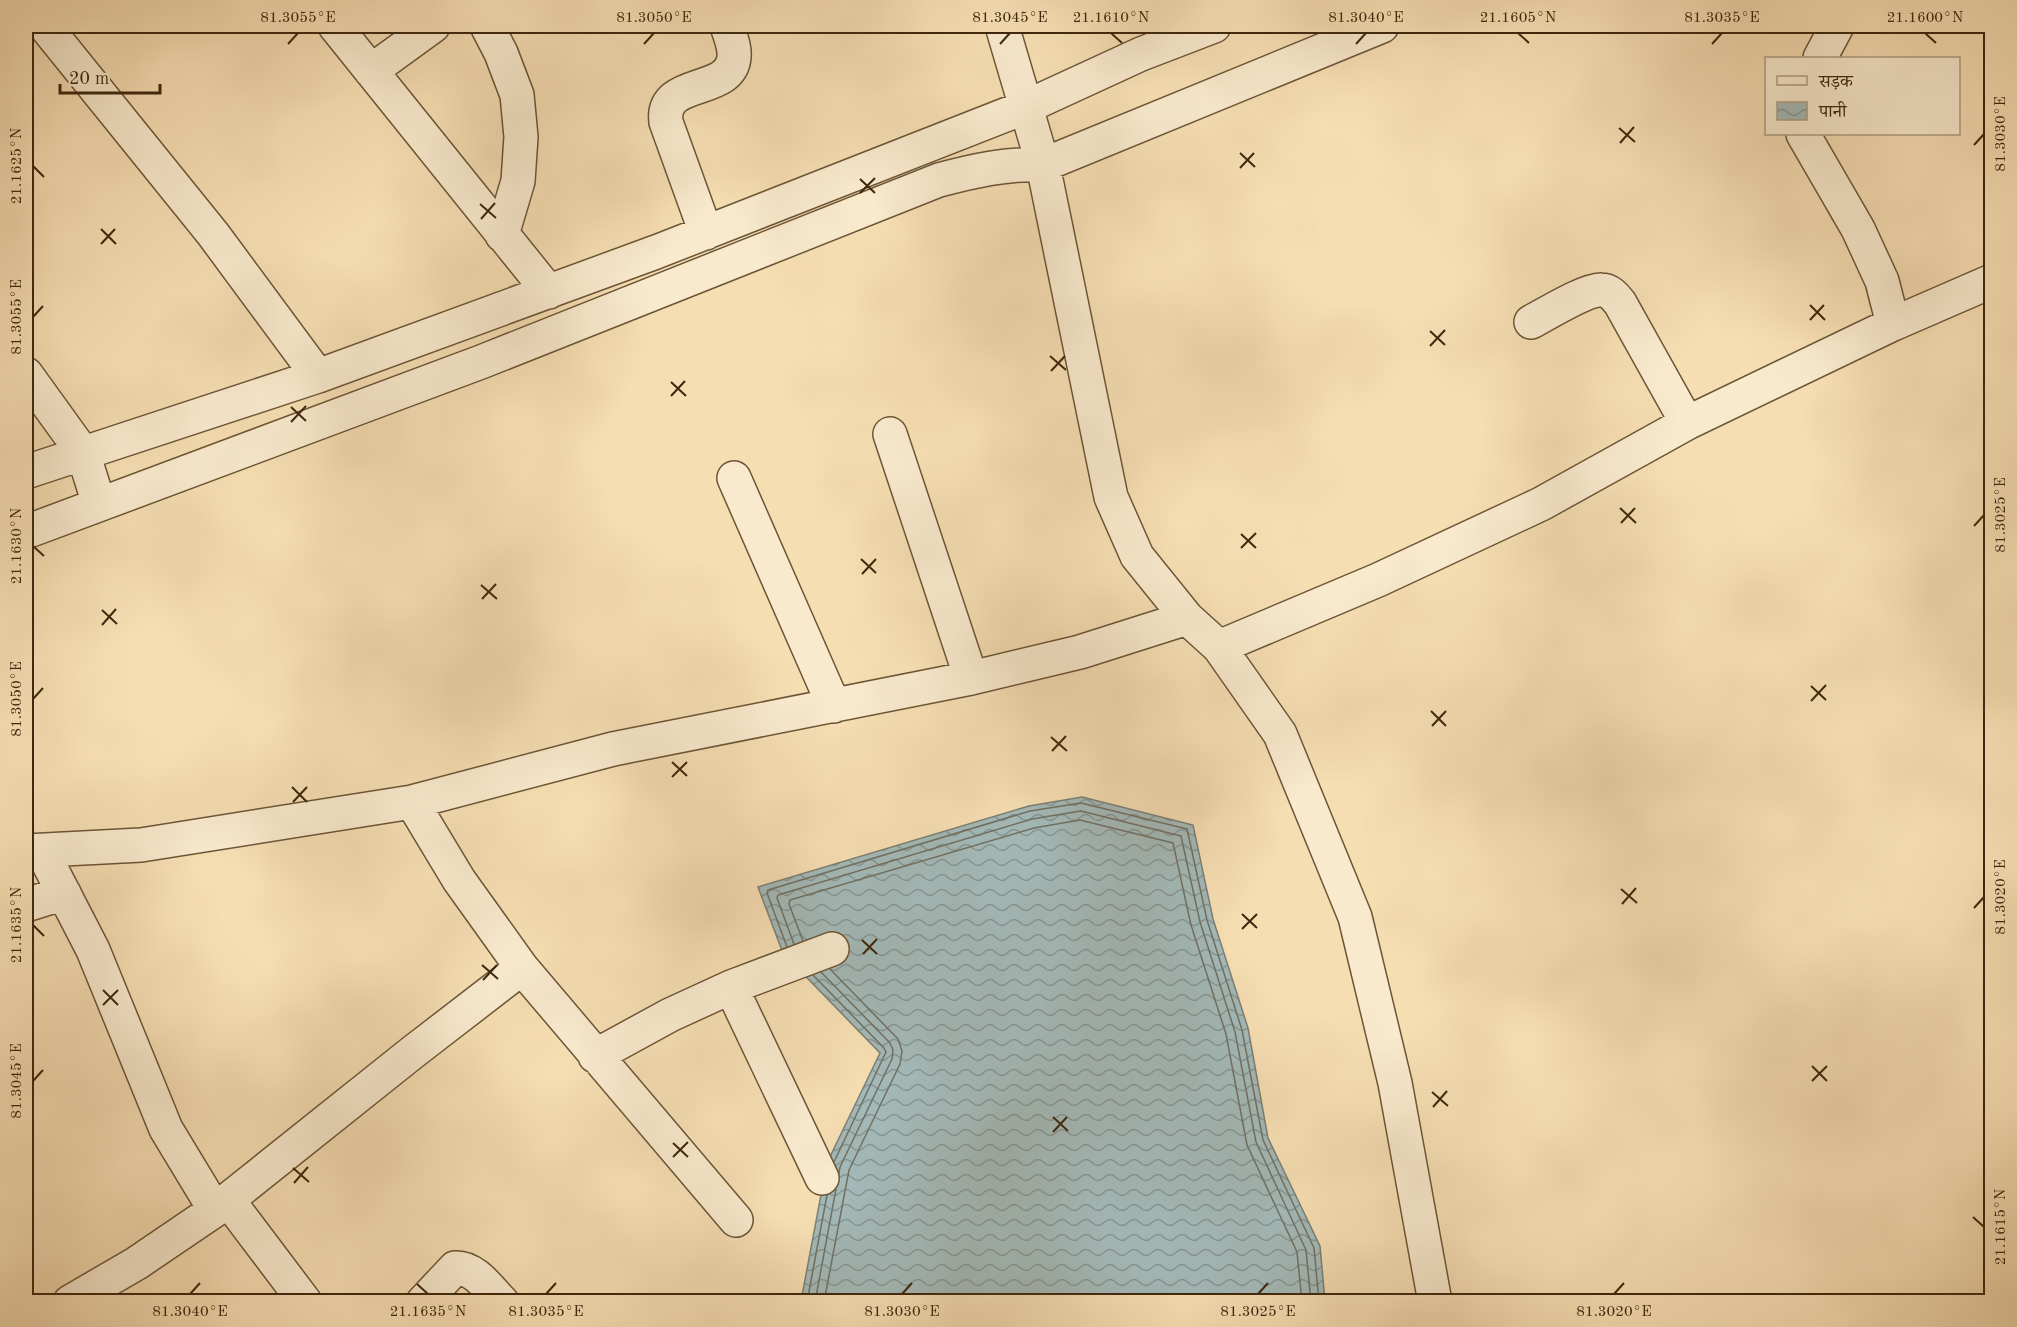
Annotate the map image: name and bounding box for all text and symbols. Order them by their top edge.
text: 81.3055°E [260,11,336,26]
text: 81.3050°E [616,11,692,26]
text: 81.3045°E [972,11,1048,26]
text: 21.1610°N [1073,11,1150,26]
text: 81.3040°E [1328,11,1404,26]
text: 21.1605°N [1480,11,1557,26]
text: 81.3035°E [1684,11,1760,26]
text: 21.1600°N [1887,11,1964,26]
scale bar [60,57,160,95]
legend [1765,57,1960,135]
text: 20 m [69,70,109,88]
text: सड़क [1818,73,1854,91]
text: 81.3030°E [1994,96,2009,172]
text: पानी [1818,101,1848,121]
text: 21.1625°N [10,127,25,204]
text: 81.3055°E [10,279,25,355]
text: 81.3025°E [1994,477,2009,553]
text: 21.1630°N [10,507,25,584]
text: 81.3050°E [10,661,25,737]
text: 81.3020°E [1994,859,2009,935]
text: 21.1635°N [10,886,25,963]
text: 81.3045°E [10,1043,25,1119]
text: 21.1615°N [1994,1188,2009,1265]
text: 81.3040°E [152,1305,228,1320]
text: 21.1635°N [390,1305,467,1320]
text: 81.3035°E [508,1305,584,1320]
text: 81.3030°E [864,1305,940,1320]
text: 81.3025°E [1220,1305,1296,1320]
text: 81.3020°E [1576,1305,1652,1320]

